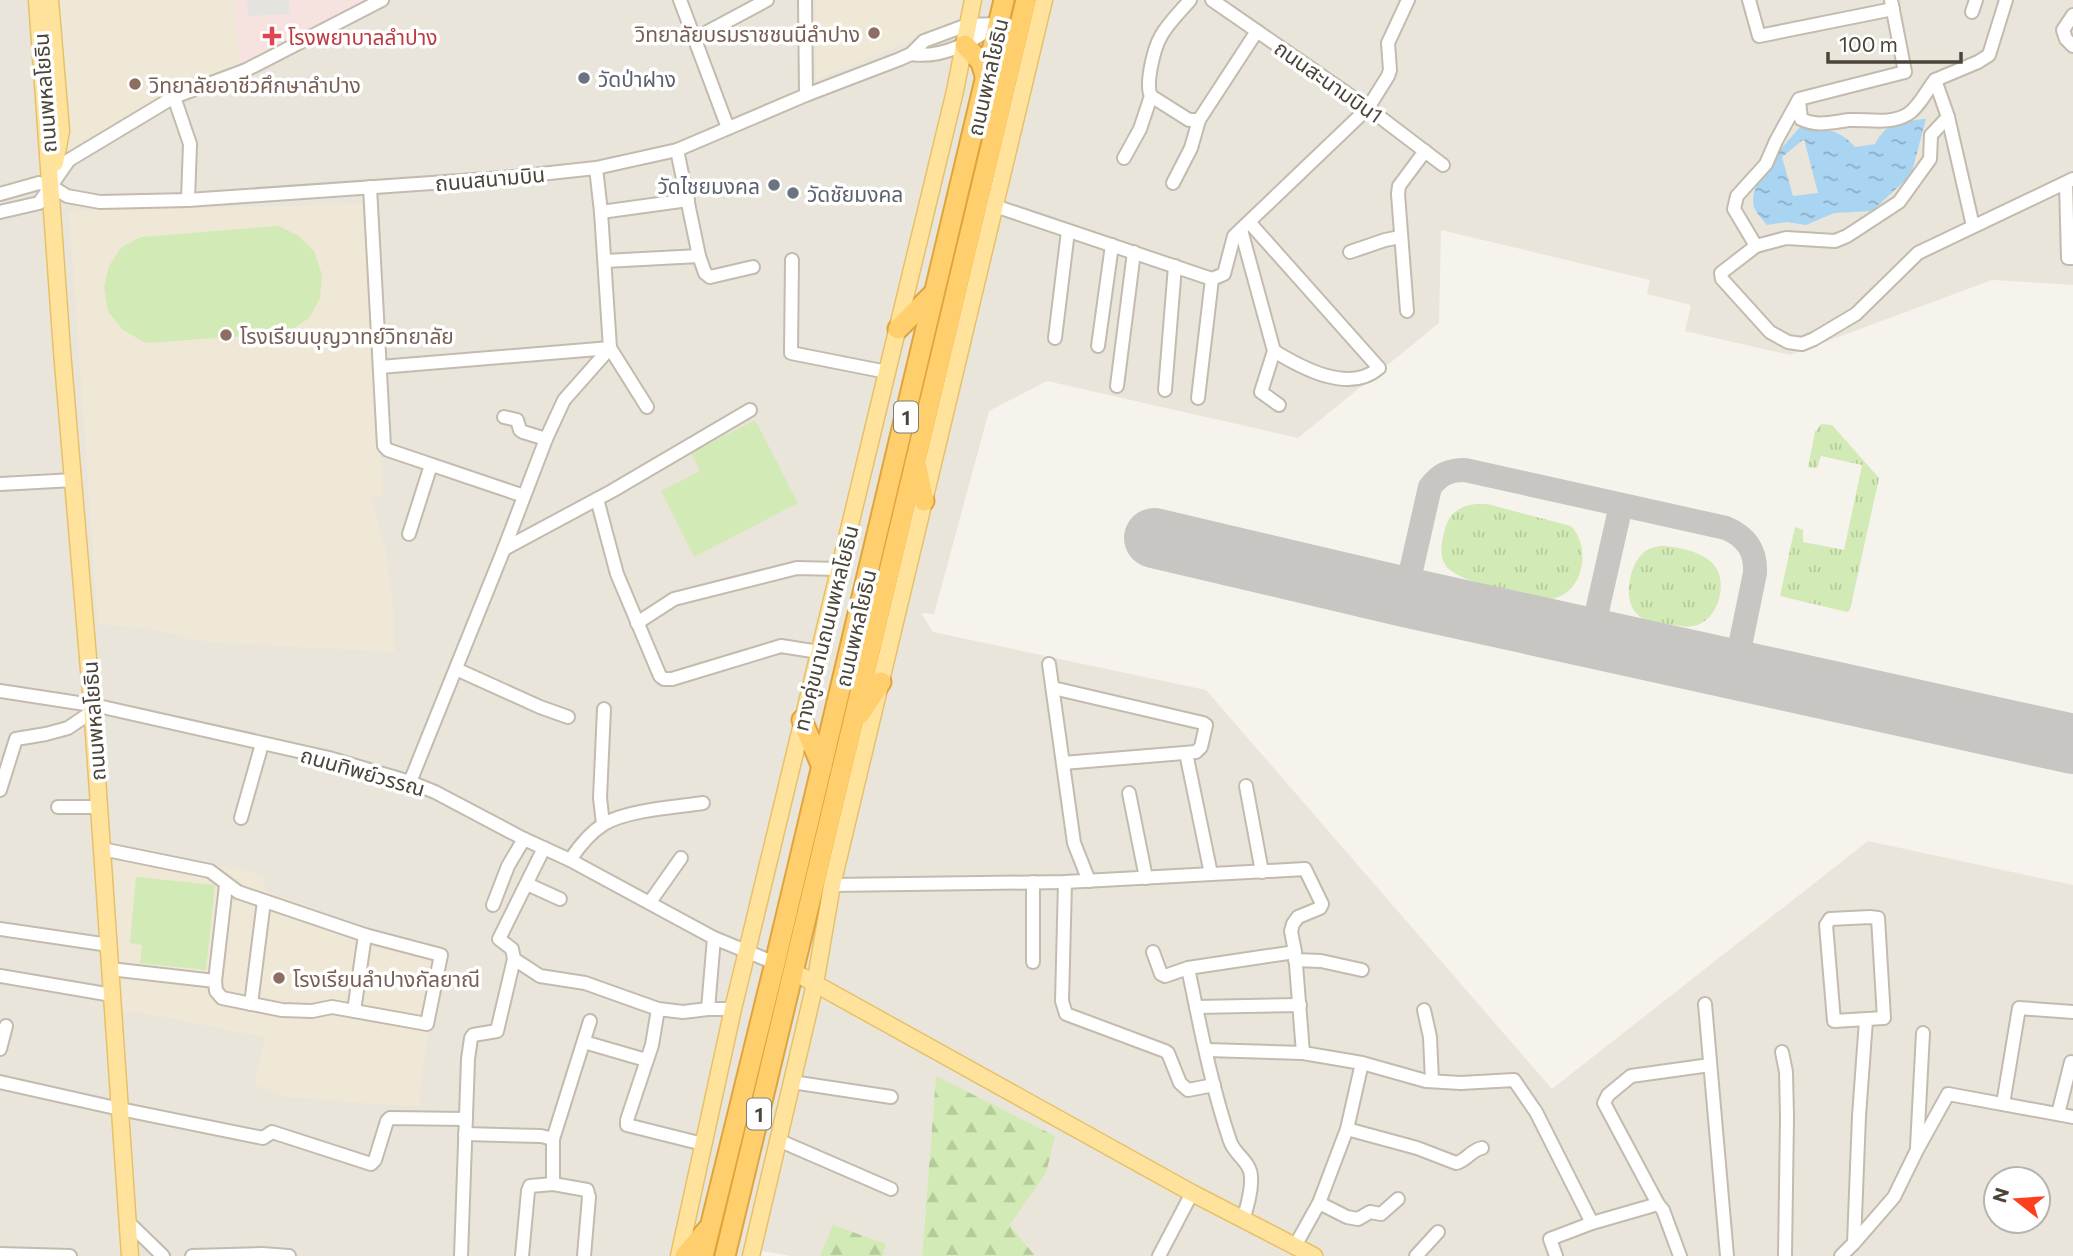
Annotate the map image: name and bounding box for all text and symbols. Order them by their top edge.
street label: ถนนพหลโยธิน [961,16,1013,138]
place label: วิทยาลัยบรมราชชนนีลำปาง [634,21,860,46]
scale bar [1828,21,1961,65]
place label: โรงพยาบาลลำปาง [288,24,438,49]
marker: วิทยาลัยบรมราชชนนีลำปาง [866,25,882,41]
marker: โรงพยาบาลลำปาง [262,26,282,46]
text: 100 m [1839,31,1898,56]
street label: ถนนพหลโยธิน [27,32,61,154]
street label: ถนนสะนามบิน1 [1270,35,1388,127]
place label: วัดป่าฝาง [598,66,676,91]
marker: วัดป่าฝาง [576,70,592,86]
place label: วิทยาลัยอาชีวศึกษาลำปาง [149,72,361,97]
marker: วิทยาลัยอาชีวศึกษาลำปาง [127,76,143,92]
street label: ถนนสนามบิน [434,161,546,195]
place label: วัดไชยมงคล [658,173,760,198]
marker: วัดไชยมงคล [766,177,782,193]
place label: วัดชัยมงคล [807,181,903,206]
marker: วัดชัยมงคล [785,185,801,201]
place label: โรงเรียนบุญวาทย์วิทยาลัย [240,323,454,350]
marker: โรงเรียนบุญวาทย์วิทยาลัย [218,327,234,343]
road number: 1 [894,402,918,432]
street label: ทางคู่ขนานถนนพหลโยธิน [787,523,863,733]
street label: ถนนพหลโยธิน [829,567,881,689]
street label: ถนนพหลโยธิน [76,660,110,782]
street label: ถนนทิพย์วรรณ [298,741,428,801]
place label: โรงเรียนลำปางกัลยาณี [293,966,480,991]
marker: โรงเรียนลำปางกัลยาณี [271,970,287,986]
road number: 1 [747,1098,771,1130]
north arrow [1982,1165,2052,1235]
text: N [1987,1185,2013,1205]

